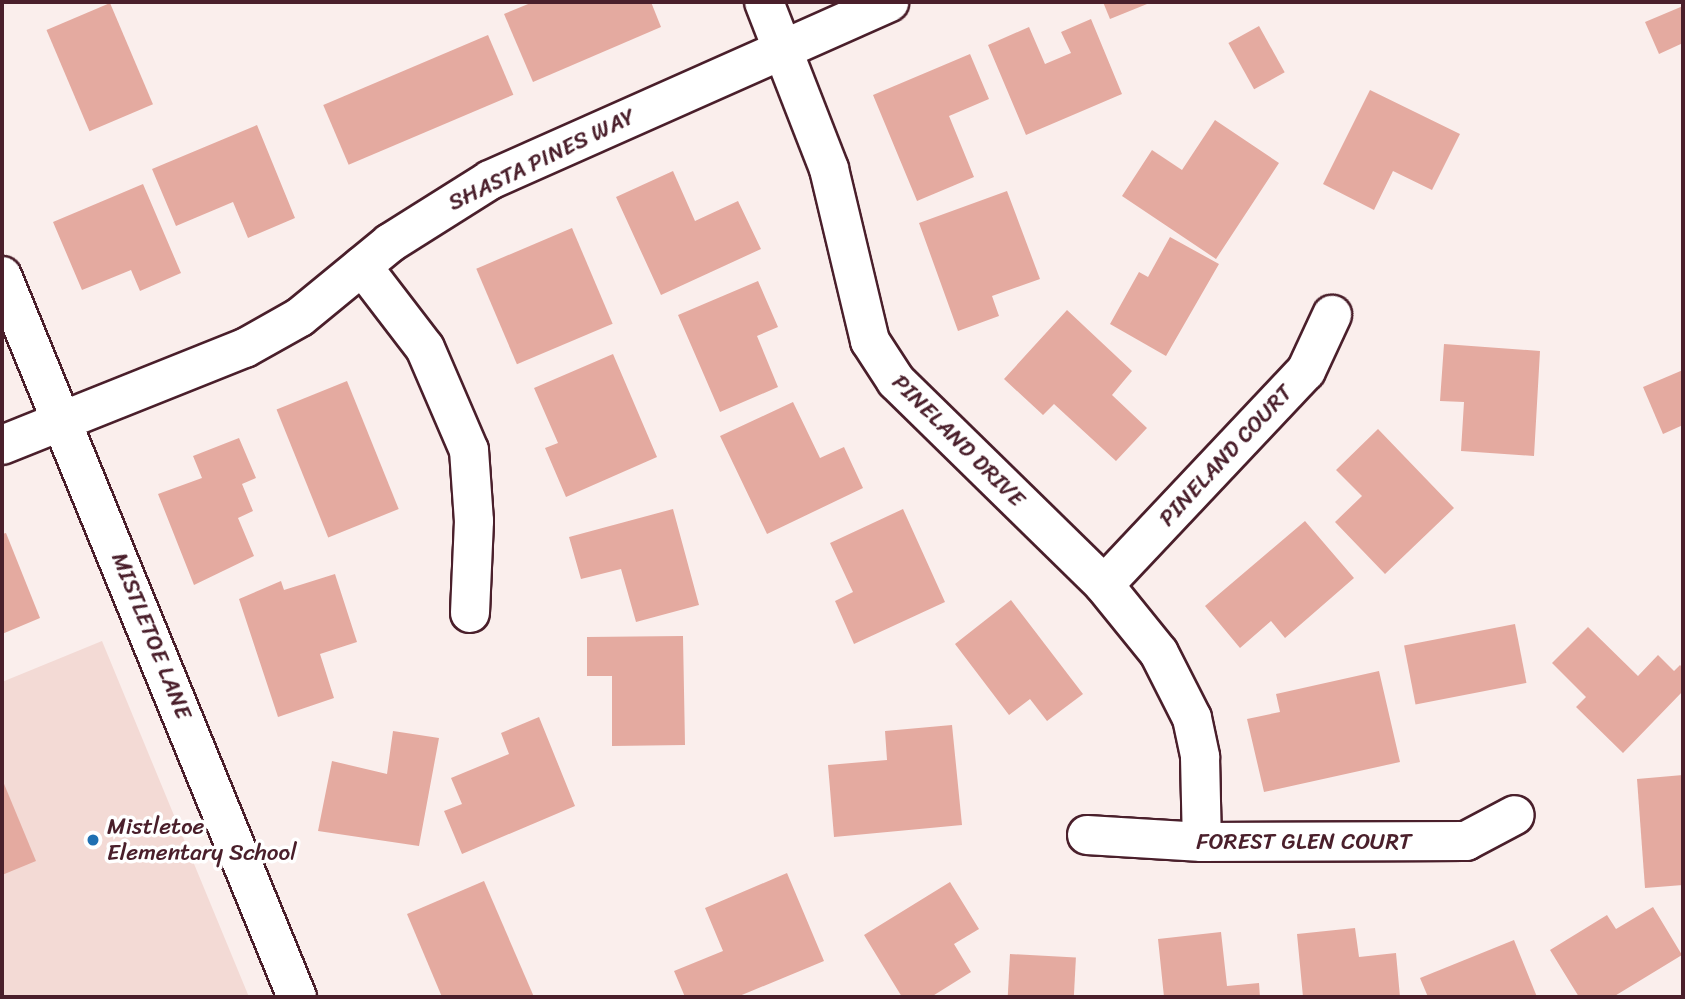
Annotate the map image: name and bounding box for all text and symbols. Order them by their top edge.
street label: SHASTA PINES WAY [445,103,639,217]
street label: PINELAND DRIVE [886,369,1030,513]
street label: PINELAND COURT [1154,380,1298,532]
street label: MISTLETOE LANE [105,548,197,724]
place label: Mistletoe Elementary School [107,813,297,867]
street label: FOREST GLEN COURT [1197,828,1411,856]
marker: Mistletoe Elementary School [85,832,101,848]

